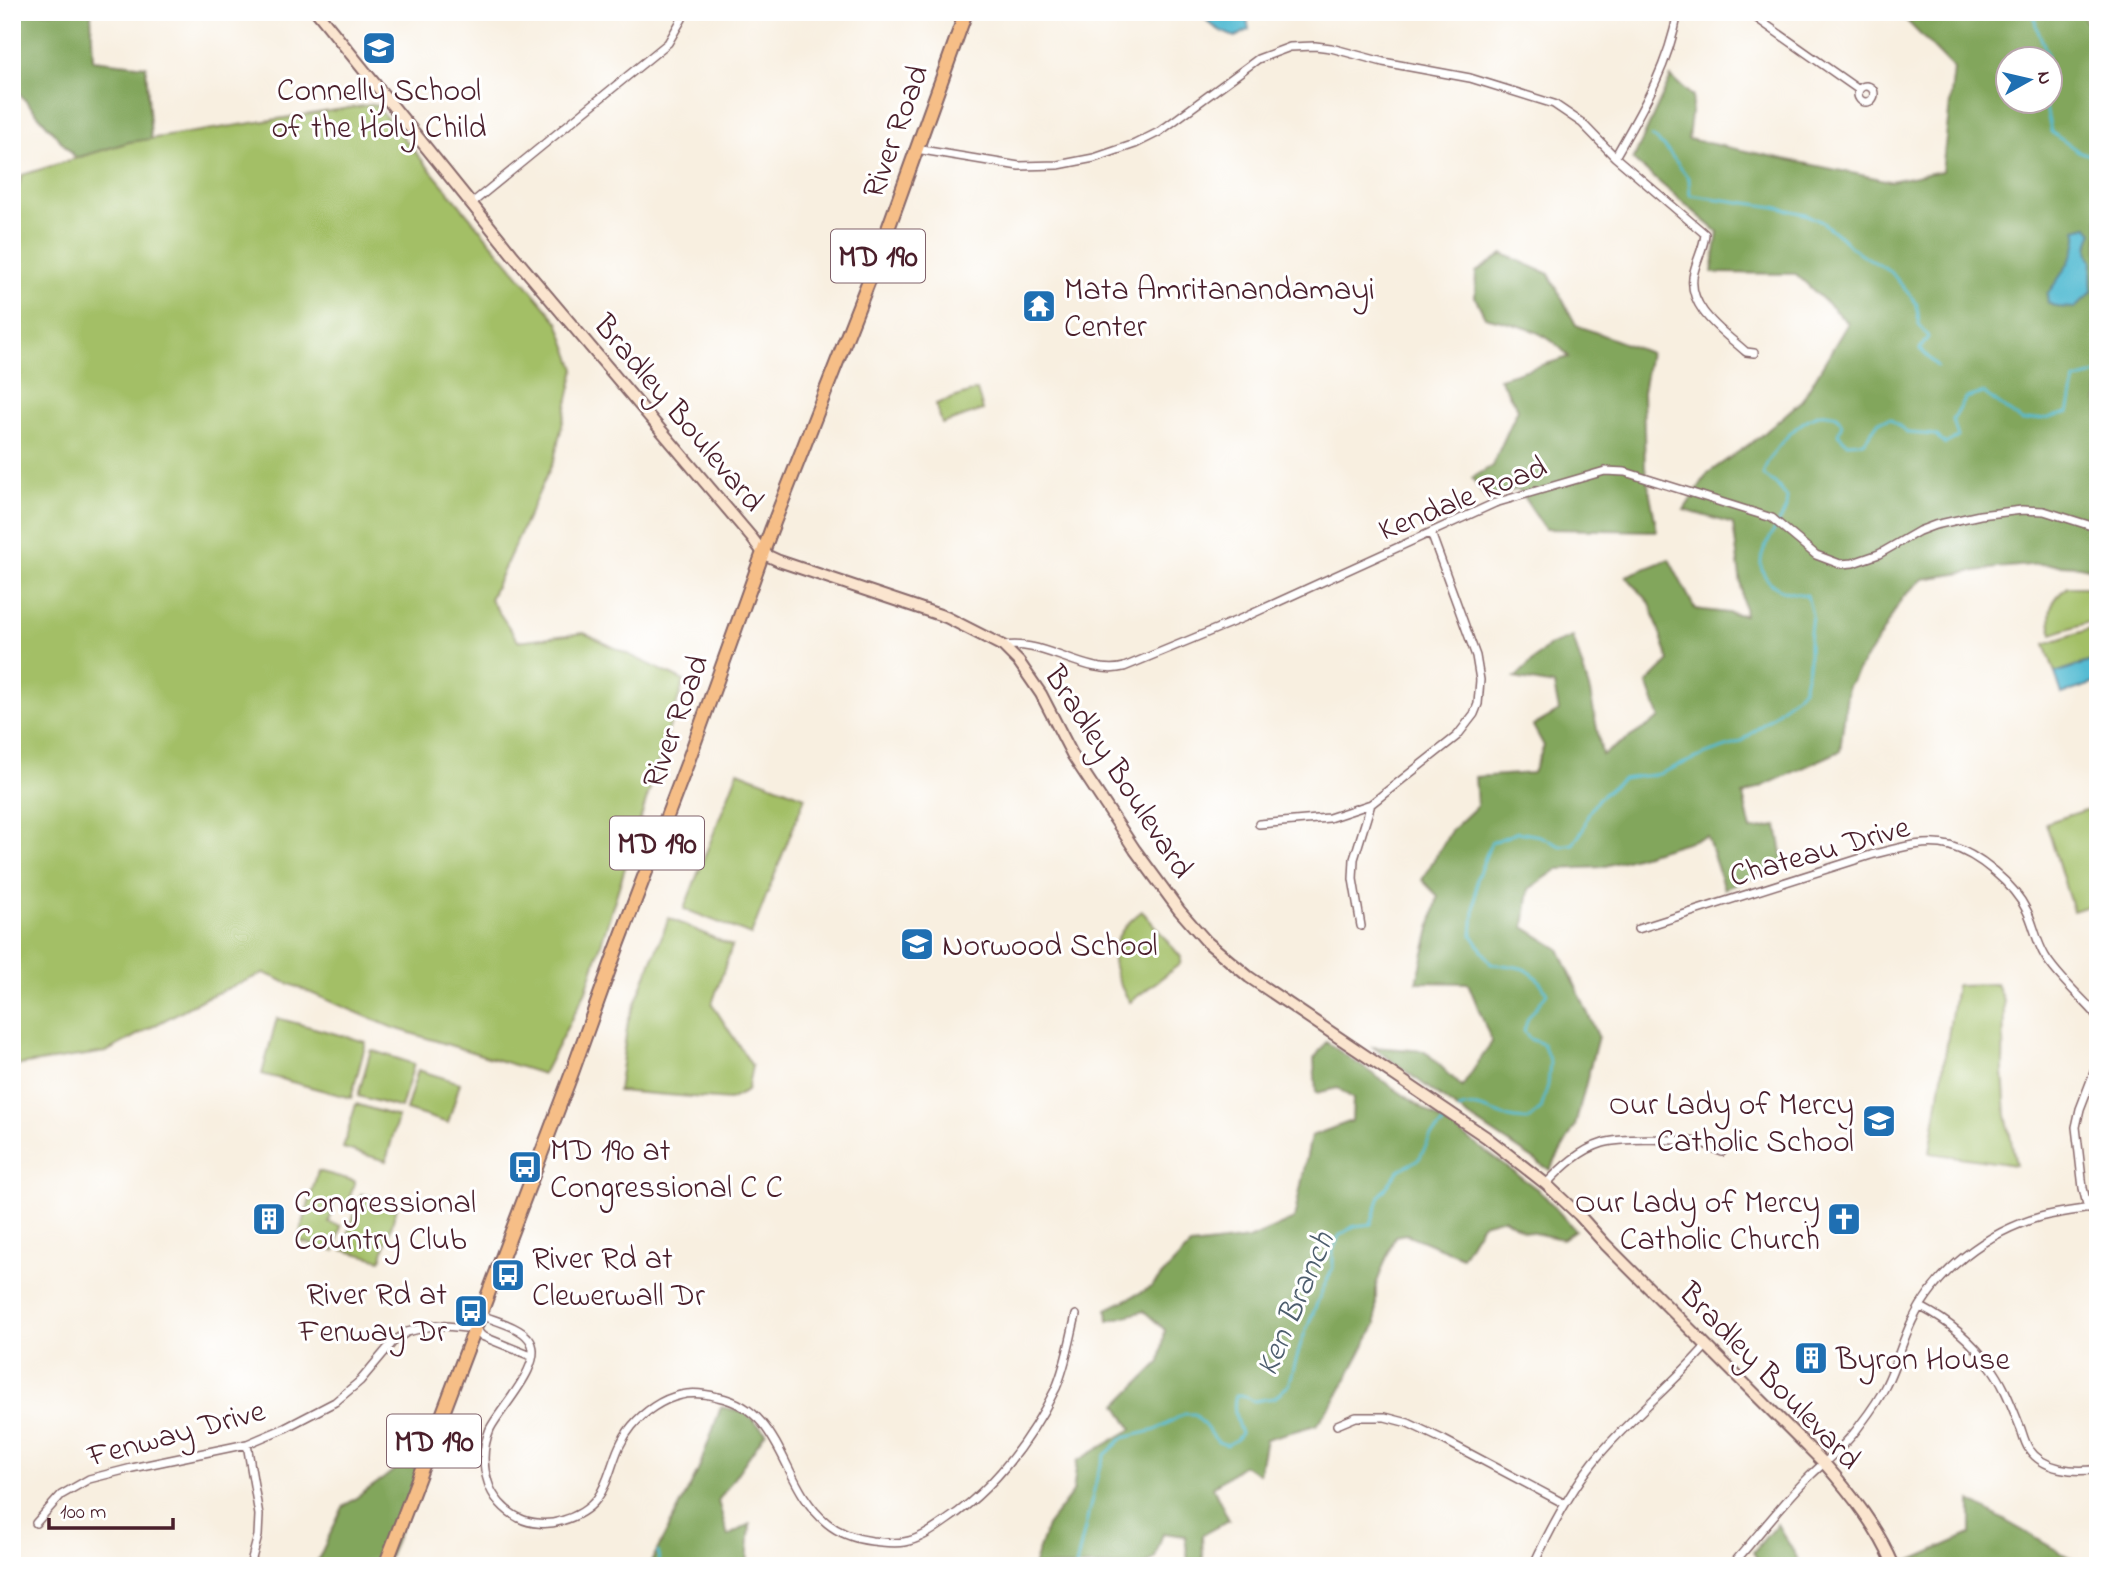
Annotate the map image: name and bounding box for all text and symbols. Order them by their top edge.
school or university icon: Connelly School of the Holy Child [360,29,398,67]
north arrow [1994,46,2064,116]
street label: River Road [851,59,943,205]
place label: Connelly School of the Holy Child [271,69,487,153]
text: N [2029,70,2058,86]
road number: MD 190 [831,230,925,282]
place label: Mata Amritanandamayi Center [1064,268,1375,352]
temple icon: Mata Amritanandamayi Center [1020,287,1058,325]
street label: Bradley Boulevard [580,304,774,524]
street label: Kendale Road [1372,445,1555,555]
street label: River Road [631,649,723,795]
street label: Bradley Boulevard [1030,656,1204,889]
street label: Chateau Drive [1724,805,1916,902]
road number: MD 190 [610,816,704,870]
place label: Norwood School [942,924,1158,971]
school or university icon: Norwood School [898,925,936,963]
place label: Our Lady of Mercy Catholic School [1609,1083,1854,1167]
school or university icon: Our Lady of Mercy Catholic School [1860,1102,1898,1140]
place label: MD 190 at Congressional C C [550,1129,783,1213]
bus stop icon: MD 190 at Congressional C C [506,1148,544,1186]
place label: Congressional Country Club [294,1181,476,1265]
place label: Our Lady of Mercy Catholic Church [1575,1181,1820,1265]
building icon: Congressional Country Club [250,1200,288,1238]
church icon: Our Lady of Mercy Catholic Church [1825,1200,1863,1238]
water label: Ken Branch [1245,1224,1349,1384]
place label: River Rd at Clewerwall Dr [532,1237,705,1321]
bus stop icon: River Rd at Clewerwall Dr [489,1256,527,1294]
street label: Bradley Boulevard [1665,1272,1871,1482]
place label: River Rd at Fenway Dr [298,1273,447,1357]
bus stop icon: River Rd at Fenway Dr [452,1292,490,1330]
place label: Byron House [1835,1338,2010,1385]
building icon: Byron House [1792,1339,1830,1377]
street label: Fenway Drive [82,1389,271,1482]
road number: MD 190 [387,1414,481,1468]
scale bar [49,1487,173,1531]
text: 100 m [60,1498,106,1528]

